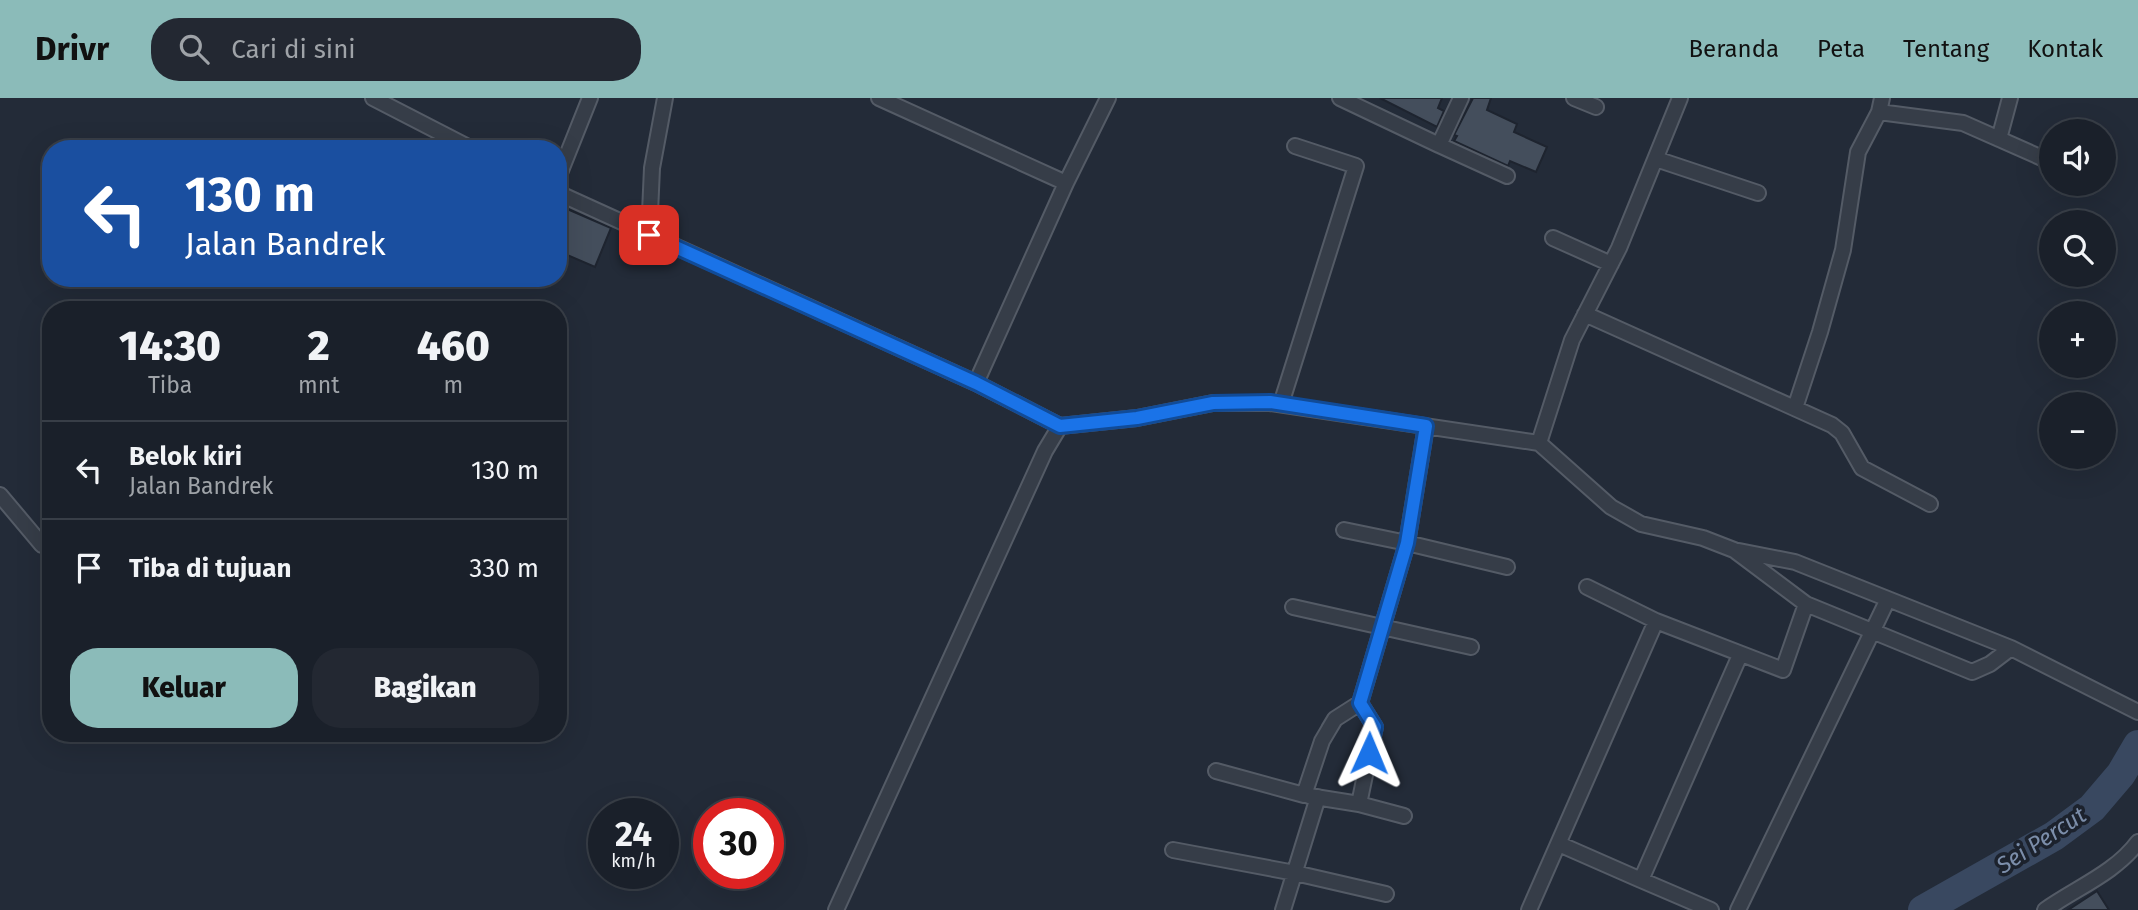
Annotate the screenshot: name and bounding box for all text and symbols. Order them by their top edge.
search box [151,18,641,81]
text: Drivr [35,29,109,69]
icon: search [175,30,213,68]
text: Cari di sini [231,34,356,65]
text: Beranda [1688,35,1779,63]
text: Peta [1817,35,1865,63]
text: Tentang [1903,35,1989,63]
text: Kontak [2027,35,2103,63]
map controls [2039,119,2116,469]
button: sound [2039,119,2116,196]
text: 130 m [185,165,315,224]
icon: left [70,168,161,259]
pin [619,205,679,265]
button: search [2039,210,2116,287]
icon: arrive [630,216,668,254]
text: Jalan Bandrek [185,225,386,263]
button: + [2039,301,2116,378]
text: 14:30 [119,321,221,371]
text: 2 [308,321,330,371]
text: 460 [417,321,490,371]
text: Tiba [148,371,192,399]
text: mnt [298,371,340,399]
text: m [443,371,463,399]
button: − [2039,392,2116,469]
text: Belok kiri [129,441,242,472]
icon: left [70,451,108,489]
text: 130 m [471,455,539,486]
text: Jalan Bandrek [129,472,273,500]
icon: arrive [70,549,108,587]
text: Tiba di tujuan [129,553,291,584]
text: 330 m [469,553,539,584]
button: Keluar [70,648,298,728]
button: Bagikan [312,648,539,728]
position arrow [1332,716,1406,790]
speed limit sign: 30 [693,798,784,889]
water label: Sei Percut [1990,800,2092,880]
text: 24 [615,813,652,855]
text: km/h [611,850,656,872]

